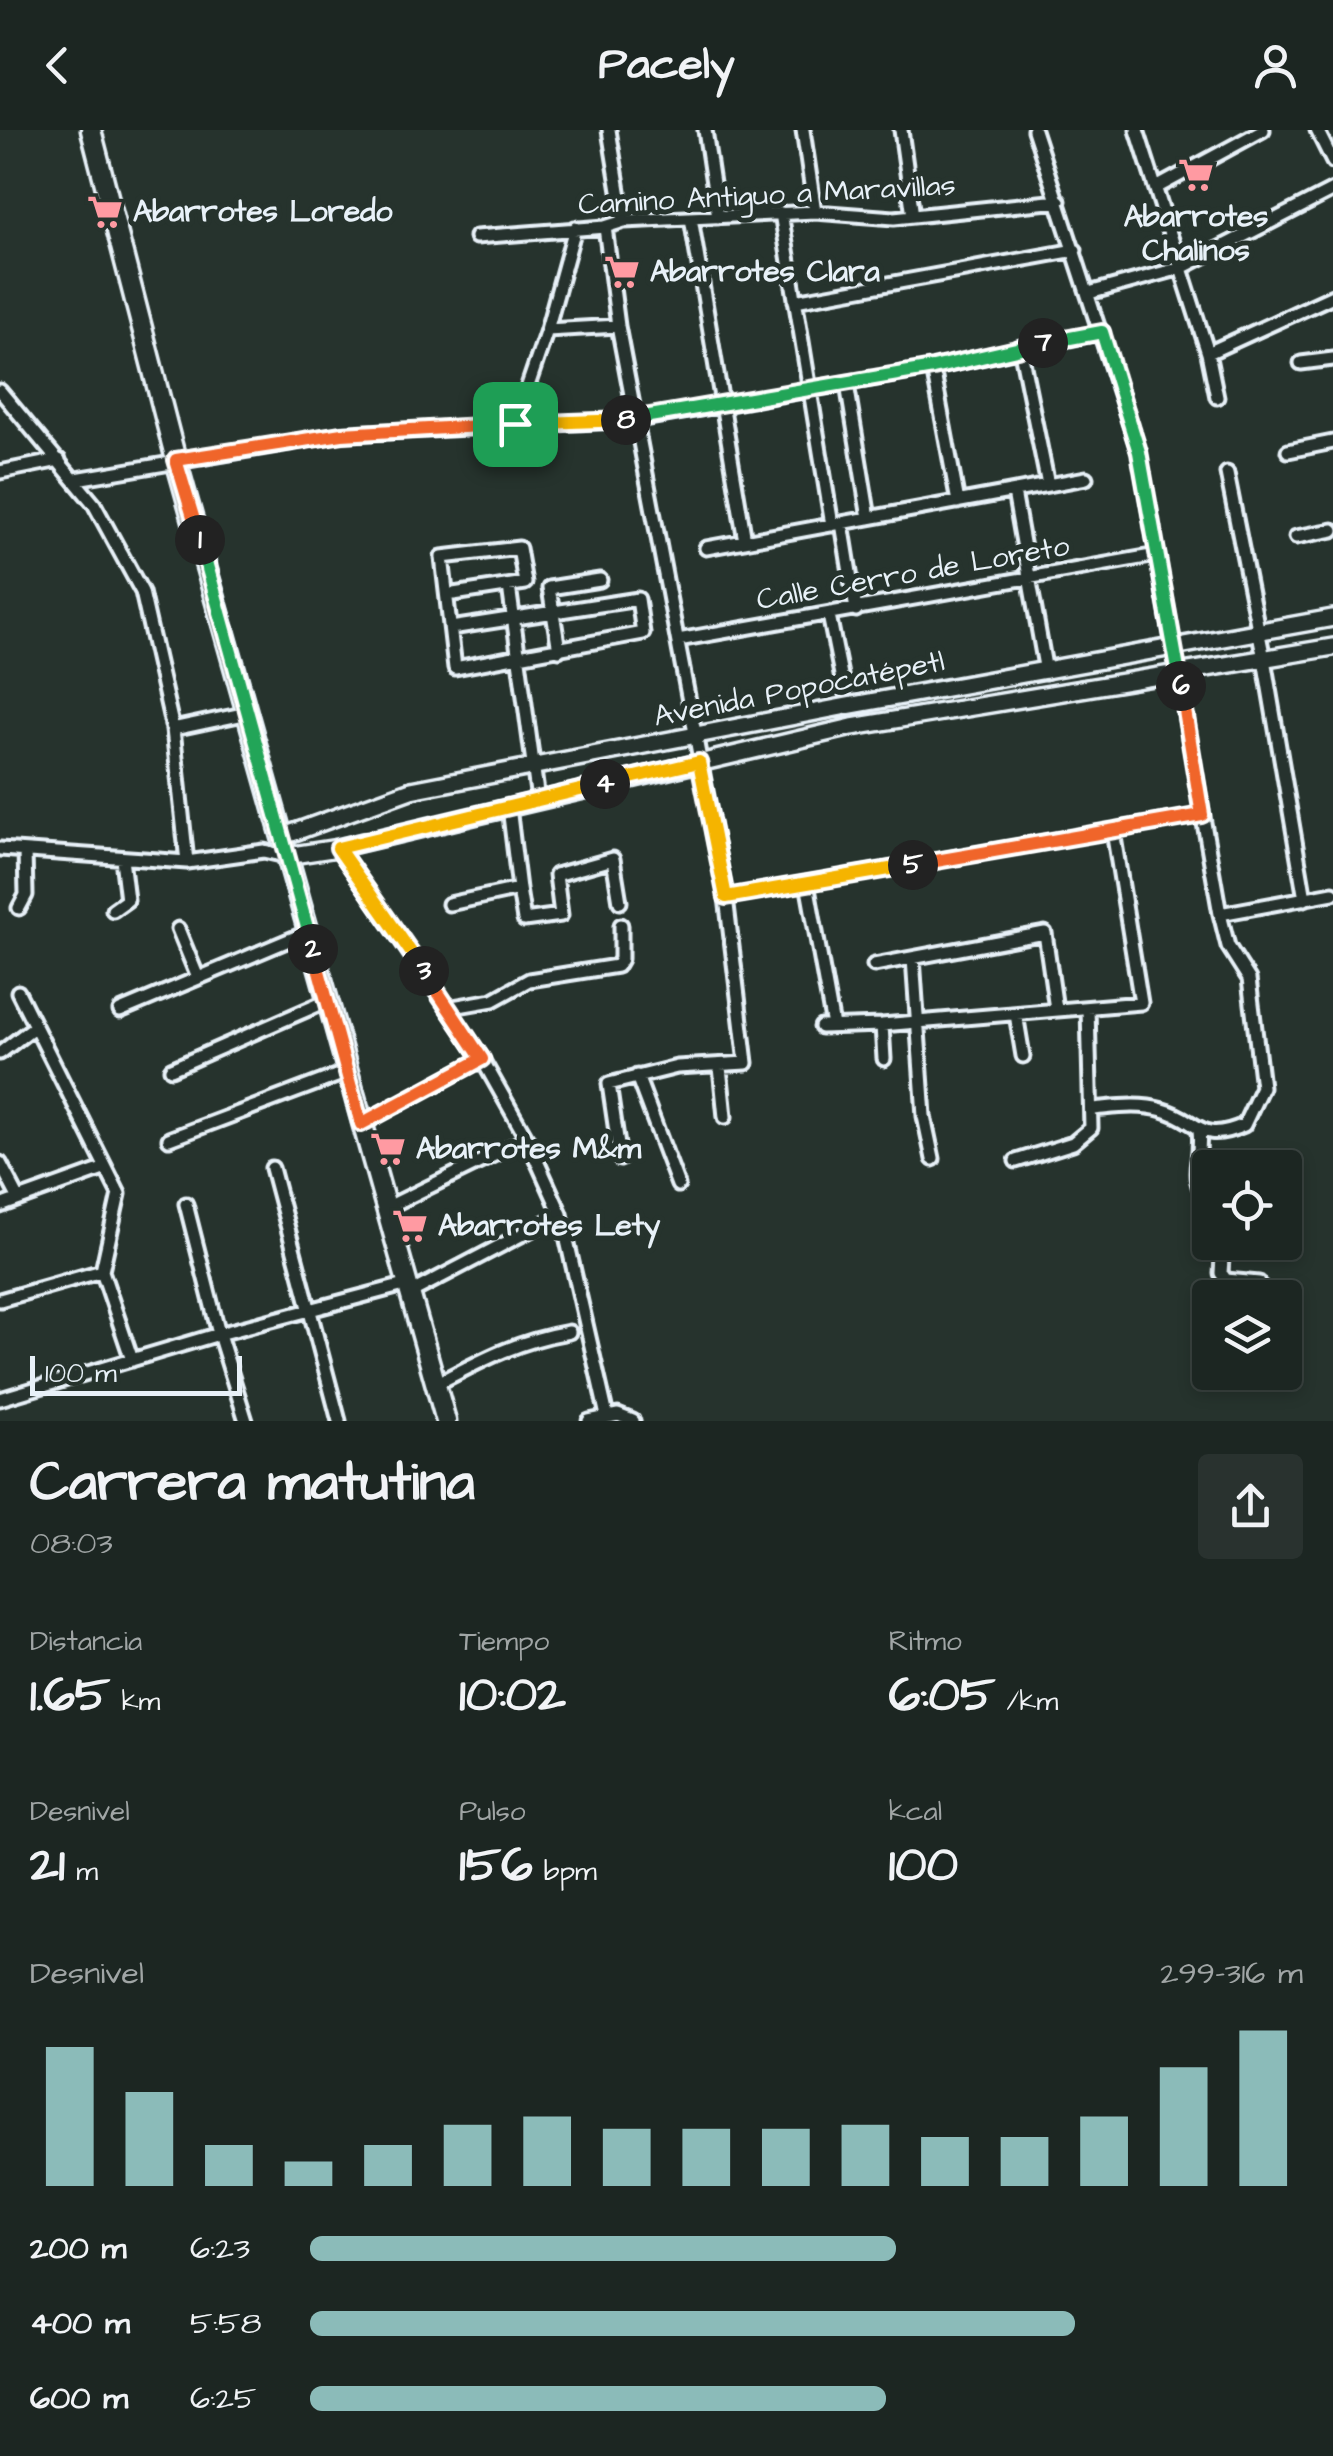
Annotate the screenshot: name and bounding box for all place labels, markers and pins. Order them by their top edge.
supermarket icon: Abarrotes Chalinos [1177,156,1215,194]
place label: Abarrotes Loredo [133,191,393,233]
supermarket icon: Abarrotes Loredo [86,193,124,231]
place label: Abarrotes Chalinos [1124,196,1268,272]
place label: Abarrotes Clara [650,251,881,293]
supermarket icon: Abarrotes Clara [603,253,641,291]
pin: 7 [1018,318,1068,368]
pin [473,382,558,467]
pin: 8 [601,395,651,445]
pin: 1 [175,515,225,565]
pin: 6 [1156,661,1206,711]
pin: 4 [580,759,630,809]
pin: 5 [888,840,938,890]
pin: 2 [288,924,338,974]
pin: 3 [399,946,449,996]
place label: Abarrotes M&m [416,1128,642,1170]
supermarket icon: Abarrotes M&m [369,1130,407,1168]
place label: Abarrotes Lety [438,1205,661,1249]
supermarket icon: Abarrotes Lety [391,1207,429,1245]

